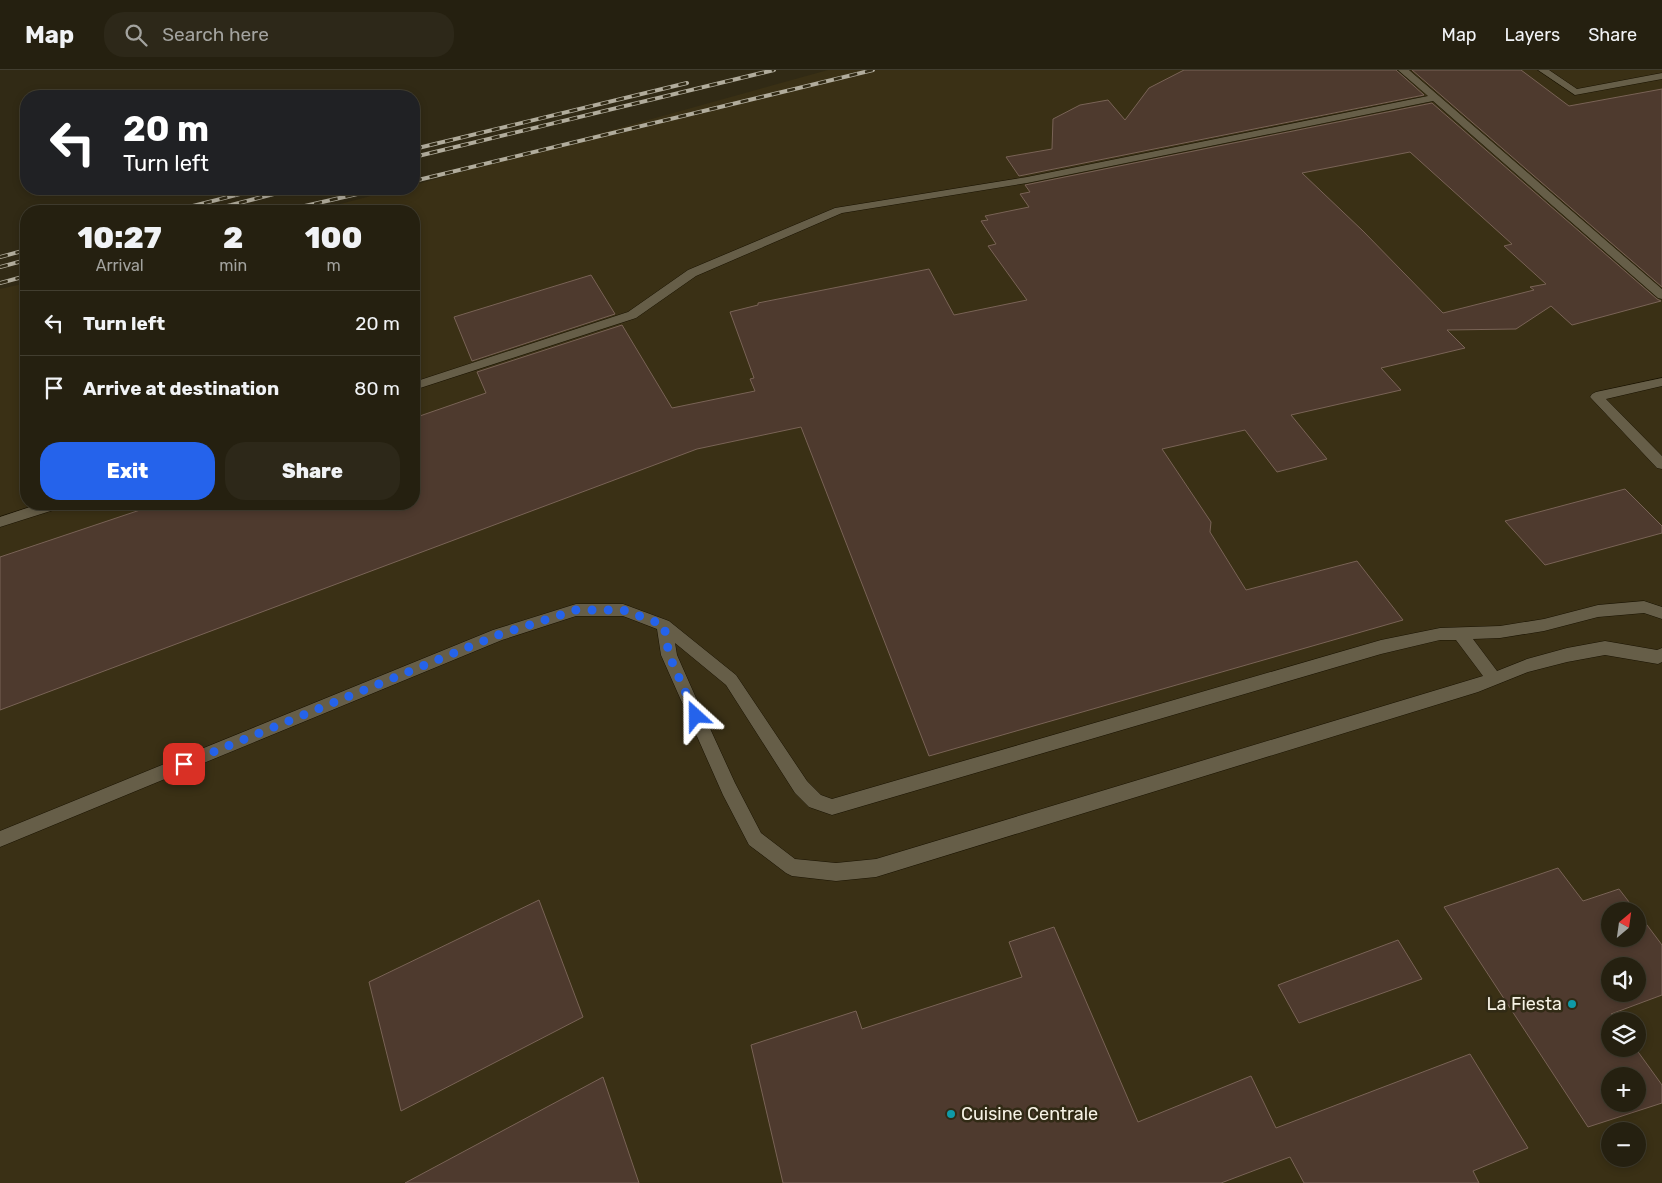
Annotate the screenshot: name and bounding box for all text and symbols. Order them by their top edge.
search box [104,12,454,57]
text: Map [25,21,74,49]
icon: search [122,21,150,49]
text: Search here [162,23,269,46]
text: Map [1442,24,1477,46]
text: Layers [1505,24,1560,46]
text: Share [1588,24,1637,46]
text: 20 m [123,108,209,150]
icon: left [40,110,105,175]
text: Turn left [123,150,209,177]
text: 10:27 [78,220,162,256]
text: 2 [223,220,243,256]
text: 100 [305,220,362,256]
text: Arrival [96,256,144,275]
text: min [219,256,247,275]
text: m [326,256,341,275]
icon: left [40,309,68,337]
text: Turn left [83,312,165,335]
text: 20 m [355,312,400,335]
icon: arrive [40,374,68,402]
text: Arrive at destination [83,377,279,400]
text: 80 m [354,377,400,400]
button: Exit [40,442,215,500]
button: Share [225,442,400,500]
position arrow [669,689,721,741]
pin [163,743,205,785]
icon: arrive [170,750,198,778]
north arrow [1601,902,1646,948]
map controls [1601,902,1646,1167]
button: sound [1601,957,1646,1002]
place label: La Fiesta [1486,993,1562,1015]
marker: La Fiesta [1566,998,1578,1010]
button: layers [1601,1012,1646,1057]
button: + [1601,1067,1646,1112]
place label: Cuisine Centrale [961,1103,1098,1125]
marker: Cuisine Centrale [945,1108,957,1120]
button: − [1601,1122,1646,1167]

